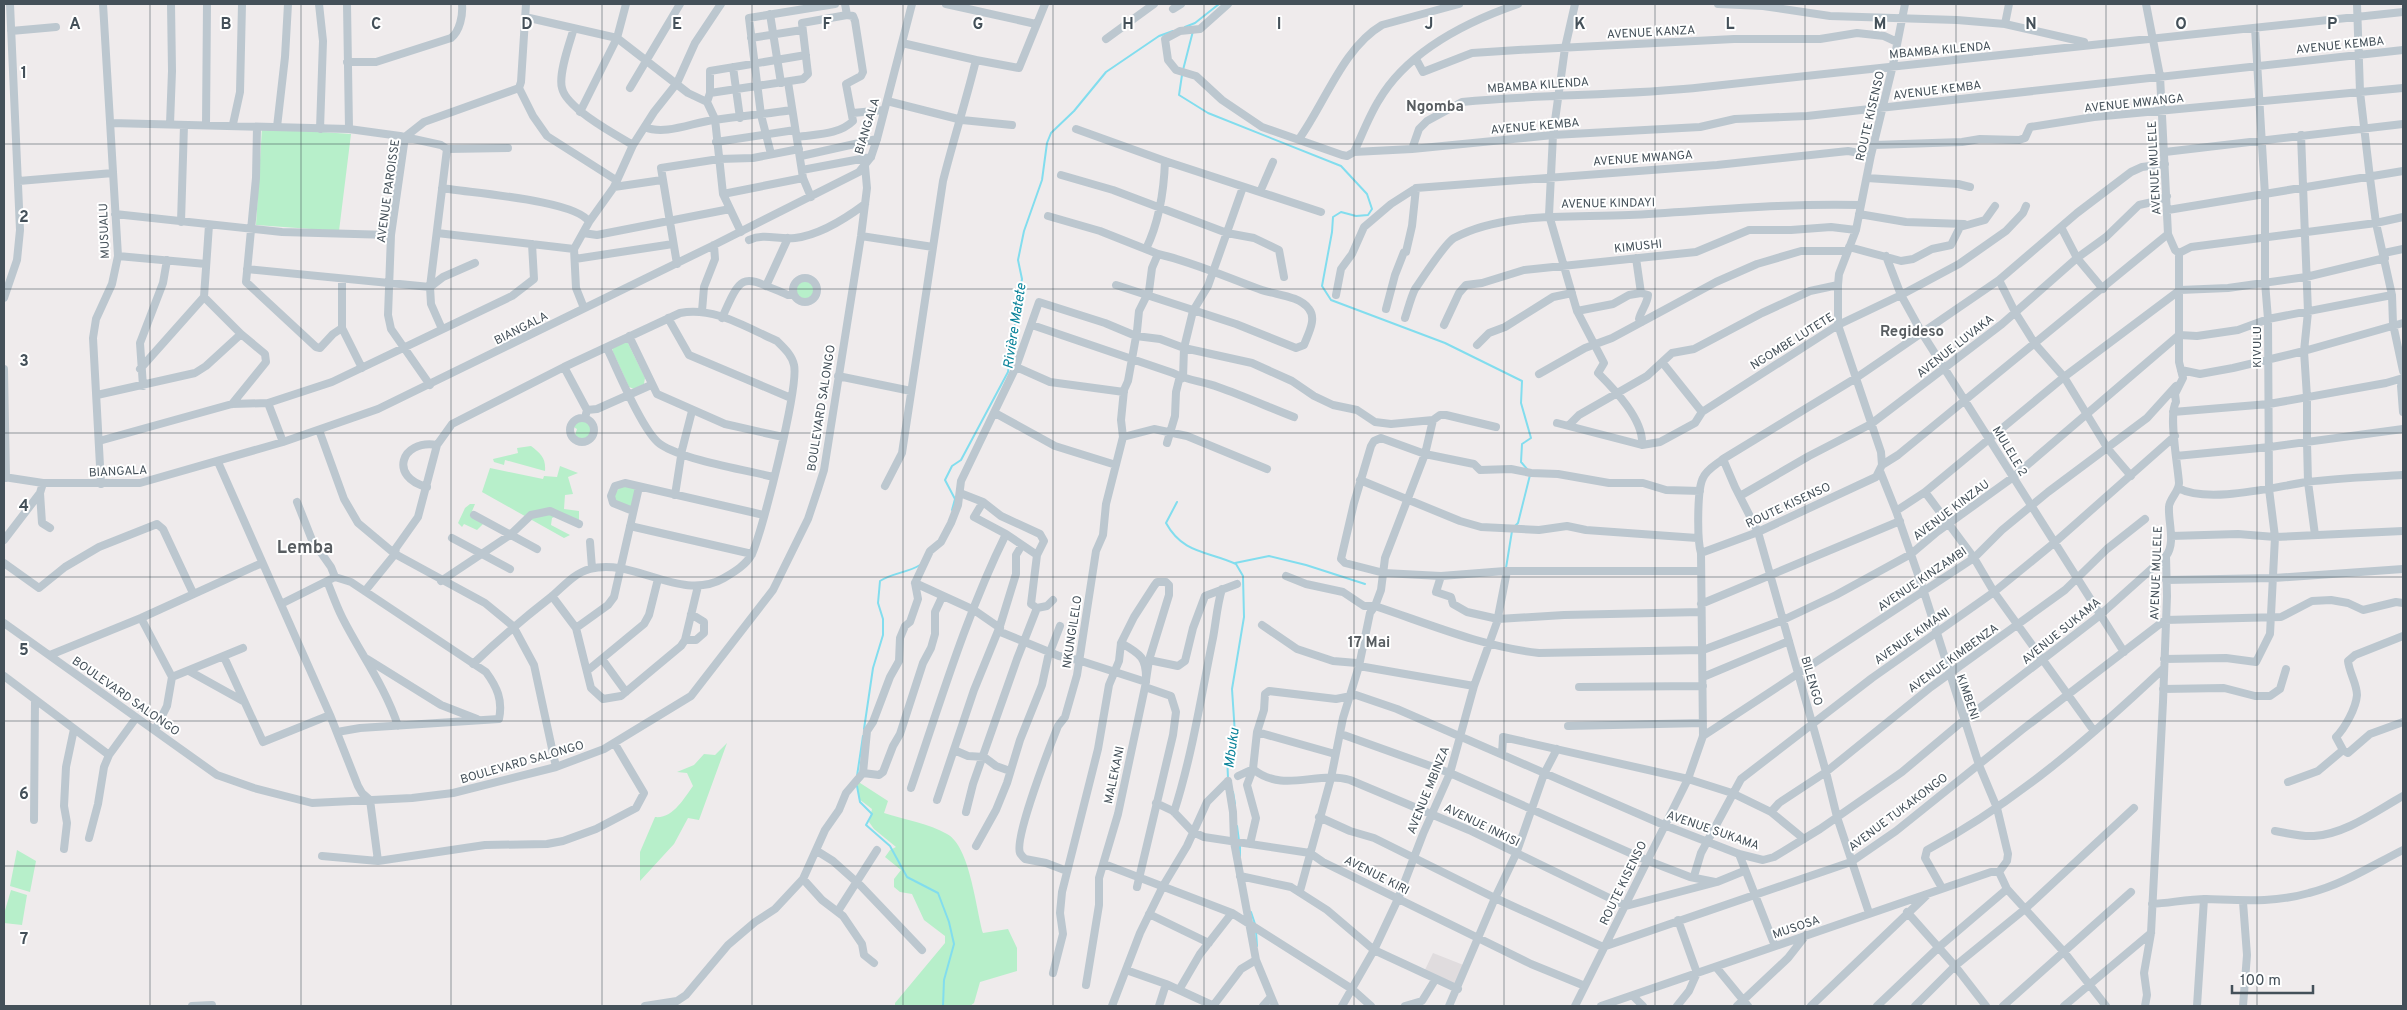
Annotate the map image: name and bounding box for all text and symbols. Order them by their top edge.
text: A [69,15,81,35]
text: B [220,15,232,35]
text: C [371,15,381,35]
text: D [521,15,533,35]
text: E [672,15,682,35]
text: F [822,15,832,35]
text: G [973,15,983,35]
text: H [1122,15,1134,35]
text: I [1277,15,1281,35]
text: J [1425,15,1433,35]
text: K [1574,15,1586,35]
text: L [1725,15,1735,35]
text: M [1874,15,1886,35]
text: N [2025,15,2037,35]
text: O [2175,15,2187,35]
text: P [2327,15,2337,35]
street label: AVENUE KANZA [1606,23,1696,43]
street label: AVENUE KEMBA [2295,33,2385,59]
street label: MBAMBA KILENDA [1889,39,1992,63]
text: 1 [21,64,27,84]
street label: ROUTE KISENSO [1853,70,1889,163]
street label: MBAMBA KILENDA [1487,74,1589,98]
street label: AVENUE KEMBA [1892,78,1982,104]
street label: AVENUE MWANGA [2083,91,2185,117]
street label: BIANGALA [852,96,884,157]
district label: Ngomba [1406,98,1464,117]
street label: AVENUE KEMBA [1490,115,1580,139]
street label: AVENUE MULELE [2145,121,2165,215]
street label: AVENUE PAROISSE [374,138,404,244]
street label: AVENUE MWANGA [1593,148,1694,170]
street label: AVENUE KINDAYI [1561,195,1655,213]
street label: MUSUALU [96,203,114,259]
text: 2 [19,208,29,228]
street label: KIMUSHI [1613,237,1663,257]
water label: Rivière Matete [1000,281,1031,370]
street label: BIANGALA [492,309,551,349]
street label: NGOMBE LUTETE [1748,310,1837,374]
street label: AVENUE LUVAKA [1914,312,1998,382]
district label: Regideso [1880,323,1944,342]
street label: KIVULU [2250,326,2266,368]
street label: BOULEVARD SALONGO [804,344,840,473]
text: 3 [19,352,29,372]
street label: MULELE 2 [1988,423,2030,480]
street label: BIANGALA [88,462,148,482]
street label: AVENUE KINZAU [1910,477,1993,545]
street label: ROUTE KISENSO [1743,479,1834,533]
text: 4 [19,497,29,517]
street label: AVENUE MULELE [2147,526,2167,620]
district label: Lemba [277,537,333,560]
street label: AVENUE KINZAMBI [1875,544,1970,616]
street label: NKUNGILELO [1059,594,1087,670]
street label: AVENUE SUKAMA [2019,595,2104,669]
street label: AVENUE KIMANI [1872,605,1954,669]
street label: AVENUE KIMBENZA [1905,620,2002,697]
district label: 17 Mai [1348,634,1390,653]
text: 5 [19,641,29,661]
street label: BOULEVARD SALONGO [68,654,182,740]
street label: BILENGO [1796,655,1826,708]
street label: KIMBENI [1952,672,1982,722]
water label: Mbuku [1221,727,1244,769]
street label: BOULEVARD SALONGO [459,738,586,788]
street label: AVENUE MBINZA [1404,744,1454,837]
street label: MALEKANI [1101,745,1129,806]
street label: AVENUE TUKAKONGO [1846,770,1952,856]
text: 6 [19,785,29,805]
street label: AVENUE INKISI [1441,801,1522,851]
street label: AVENUE SUKAMA [1664,808,1761,854]
street label: ROUTE KISENSO [1597,839,1651,928]
street label: AVENUE KIRI [1341,853,1412,899]
street label: MUSOSA [1771,912,1822,943]
text: 7 [20,930,28,950]
scale bar [2232,962,2313,994]
text: 100 m [2240,972,2281,991]

